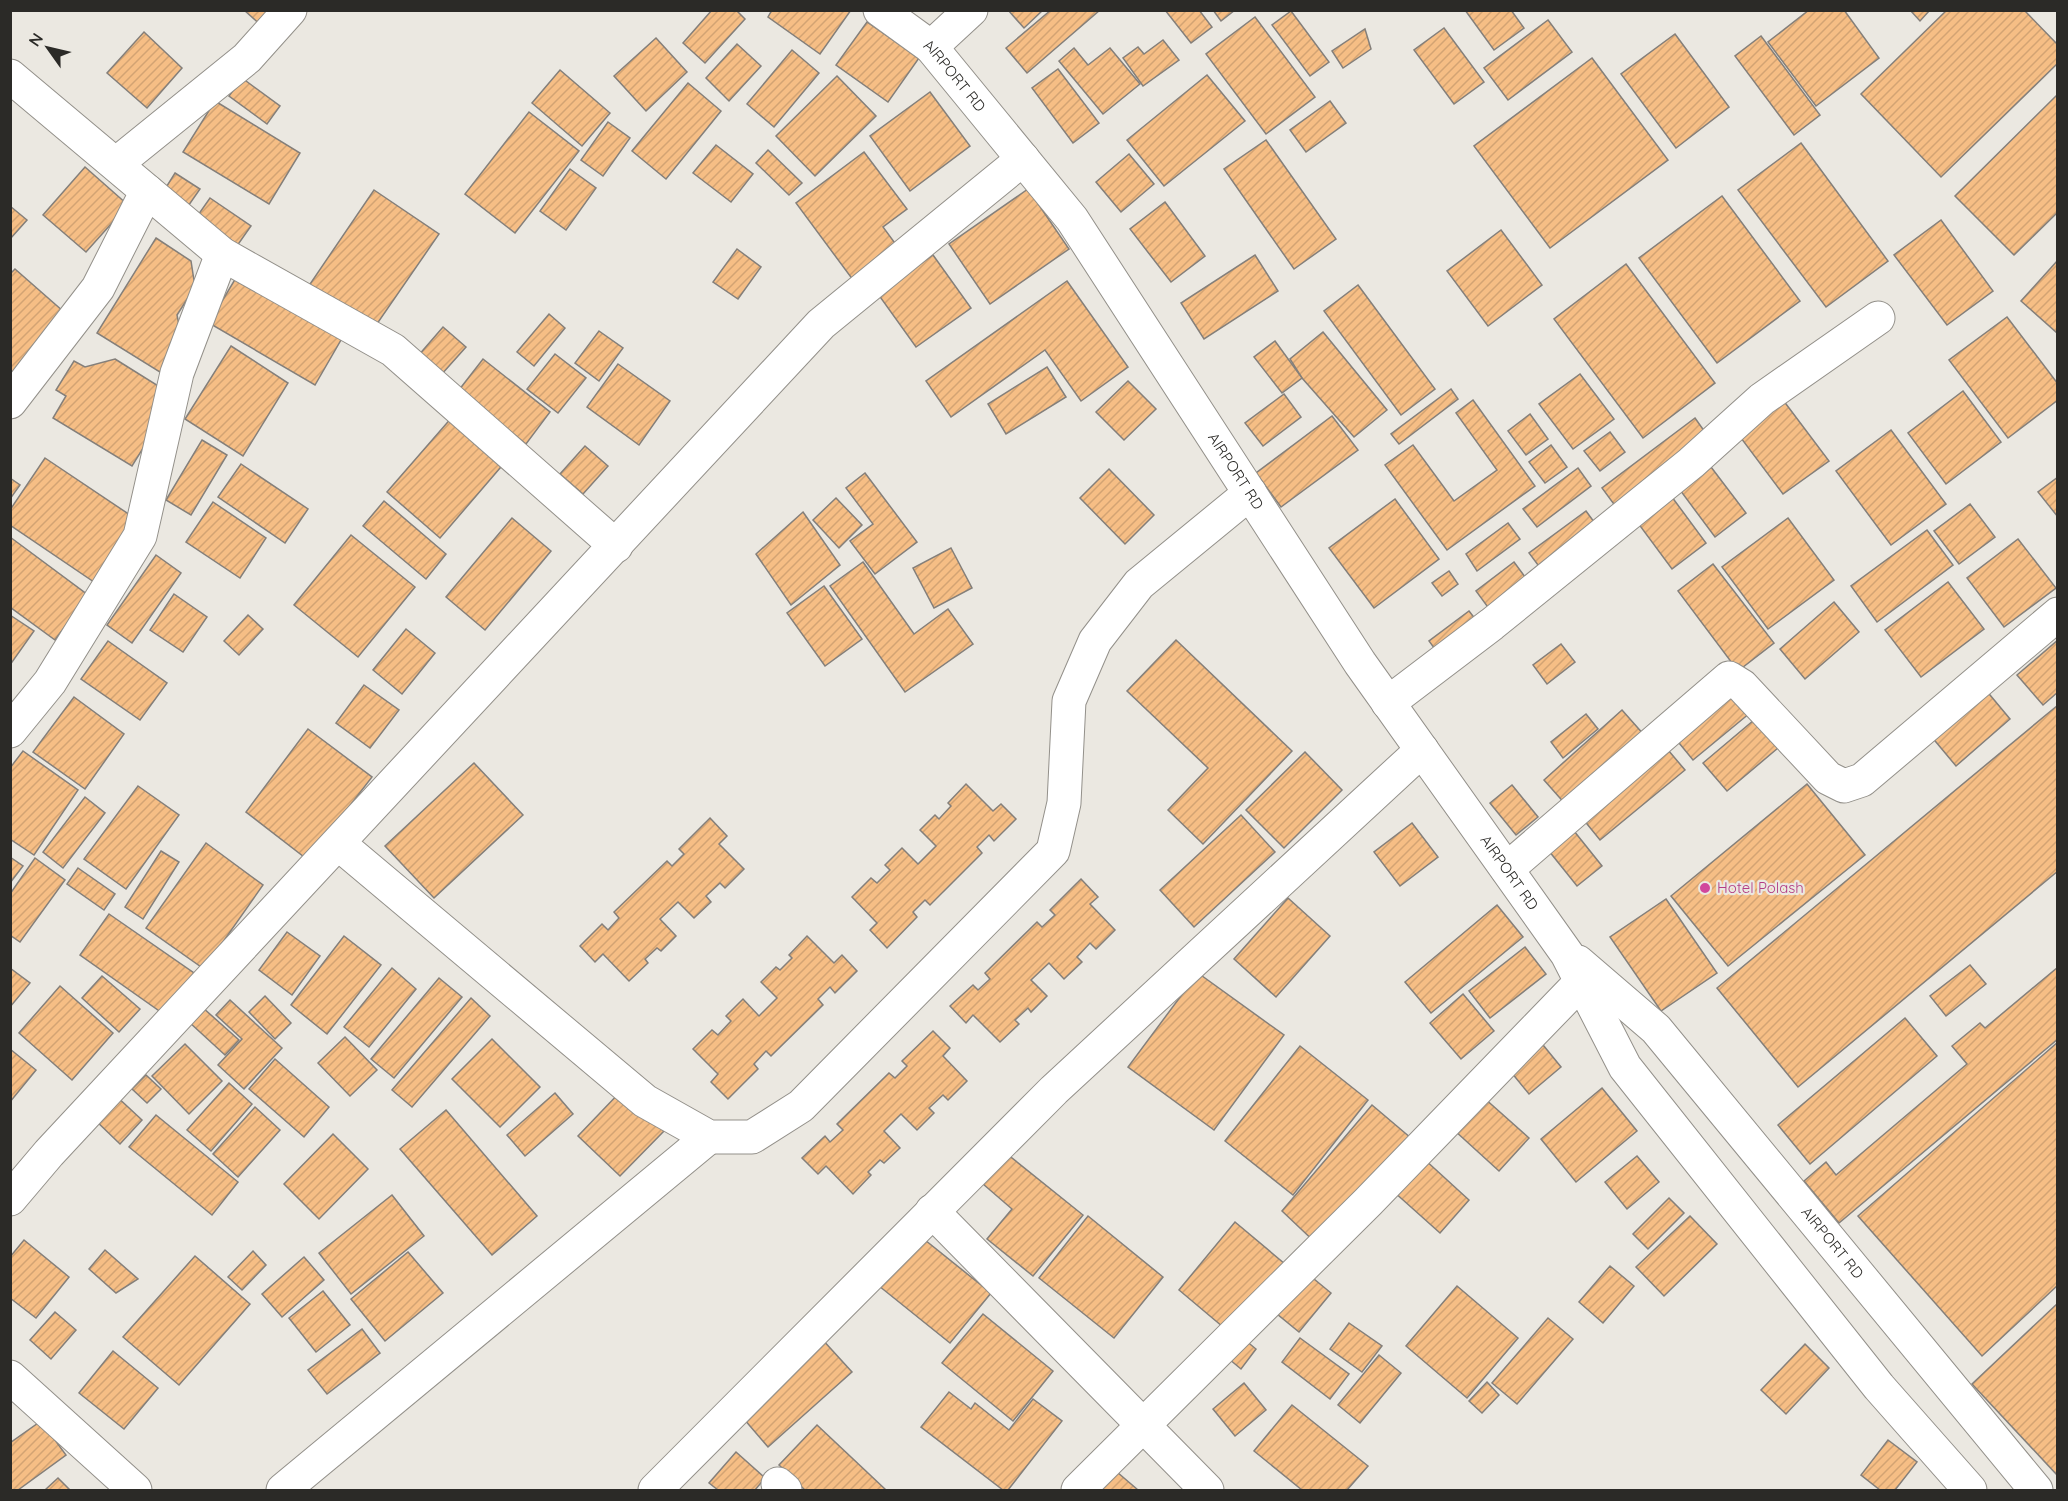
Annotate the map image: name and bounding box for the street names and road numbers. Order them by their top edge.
street label: AIRPORT RD [920,35,990,115]
street label: AIRPORT RD [1204,429,1268,513]
street label: AIRPORT RD [1476,831,1543,914]
street label: AIRPORT RD [1797,1203,1868,1283]

